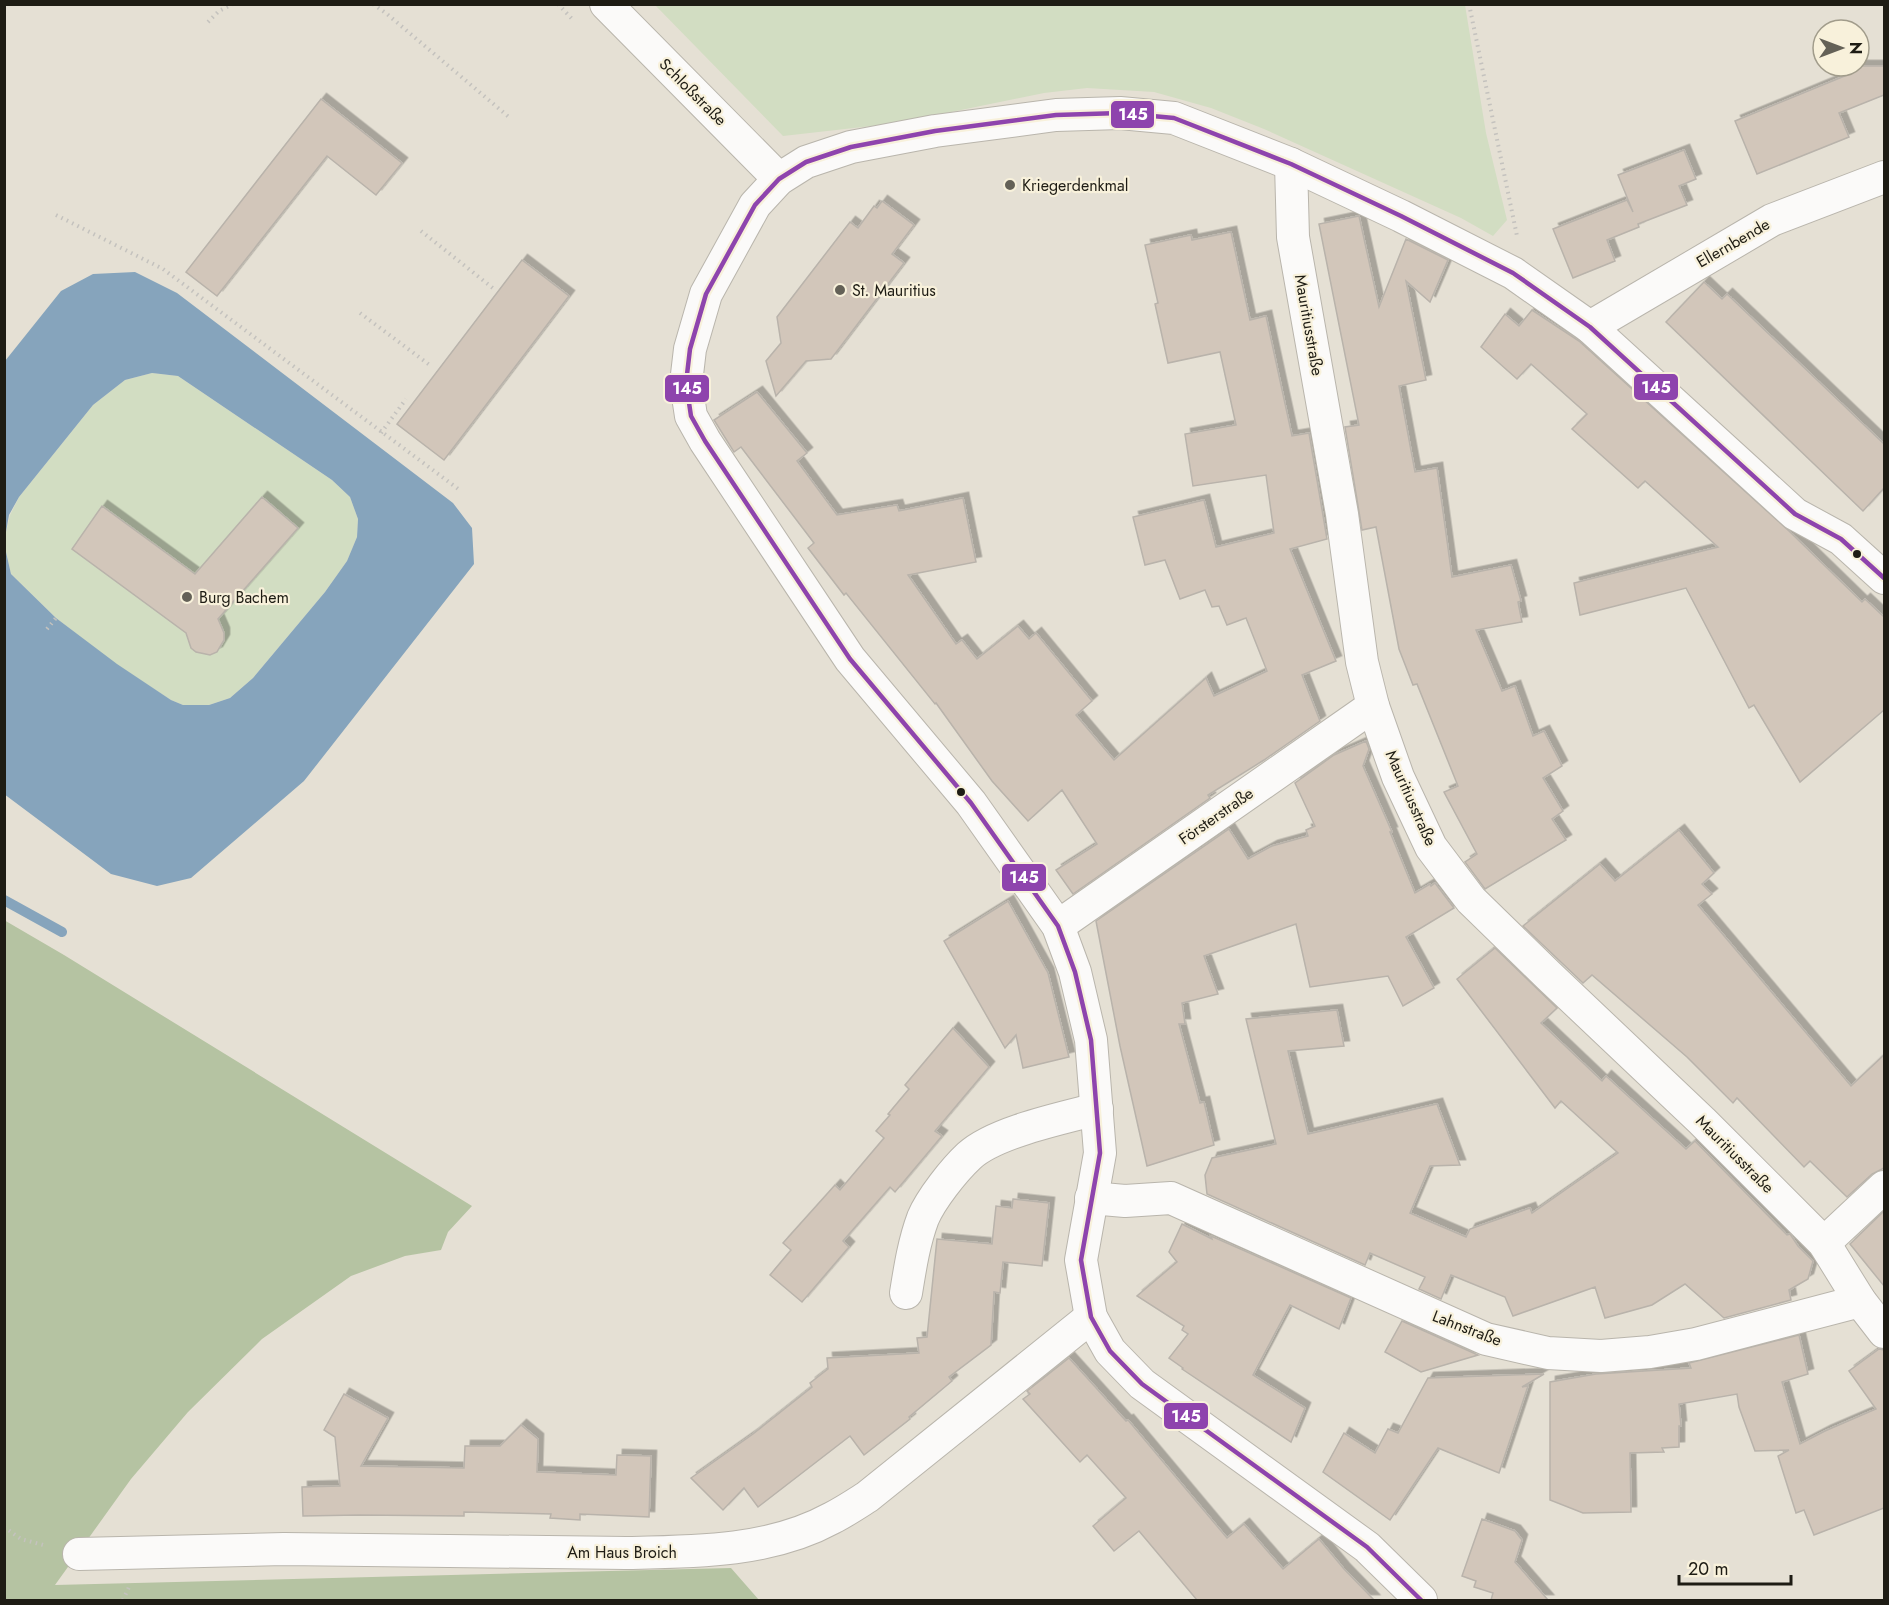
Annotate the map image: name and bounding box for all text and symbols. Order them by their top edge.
north arrow [1811,18,1871,78]
text: N [1844,42,1867,54]
street label: Schloßstraße [654,53,732,131]
line badge: 145 [1110,100,1155,129]
text: 145 [1118,103,1148,126]
place label: Kriegerdenkmal [1022,174,1128,197]
marker: Kriegerdenkmal [1003,178,1017,192]
street label: Ellernbende [1692,213,1774,273]
street label: Mauritiusstraße [1289,273,1329,377]
place label: St. Mauritius [852,279,936,302]
marker: St. Mauritius [833,283,847,297]
line badge: 145 [1633,373,1679,401]
line badge: 145 [664,374,710,403]
text: 145 [1641,376,1671,399]
text: 145 [672,377,702,400]
unlabelled marker [1851,548,1863,560]
place label: Burg Bachem [199,586,289,609]
marker: Burg Bachem [180,590,194,604]
street label: Mauritiusstraße [1380,747,1442,849]
street label: Försterstraße [1174,782,1258,850]
unlabelled marker [955,786,967,798]
line badge: 145 [1001,863,1047,892]
text: 145 [1009,866,1039,889]
street label: Mauritiusstraße [1691,1110,1779,1198]
street label: Lahnstraße [1429,1304,1505,1352]
line badge: 145 [1163,1402,1209,1430]
text: 145 [1171,1405,1201,1428]
street label: Am Haus Broich [567,1541,677,1564]
scale bar [1679,1548,1792,1586]
text: 20 m [1688,1556,1728,1582]

